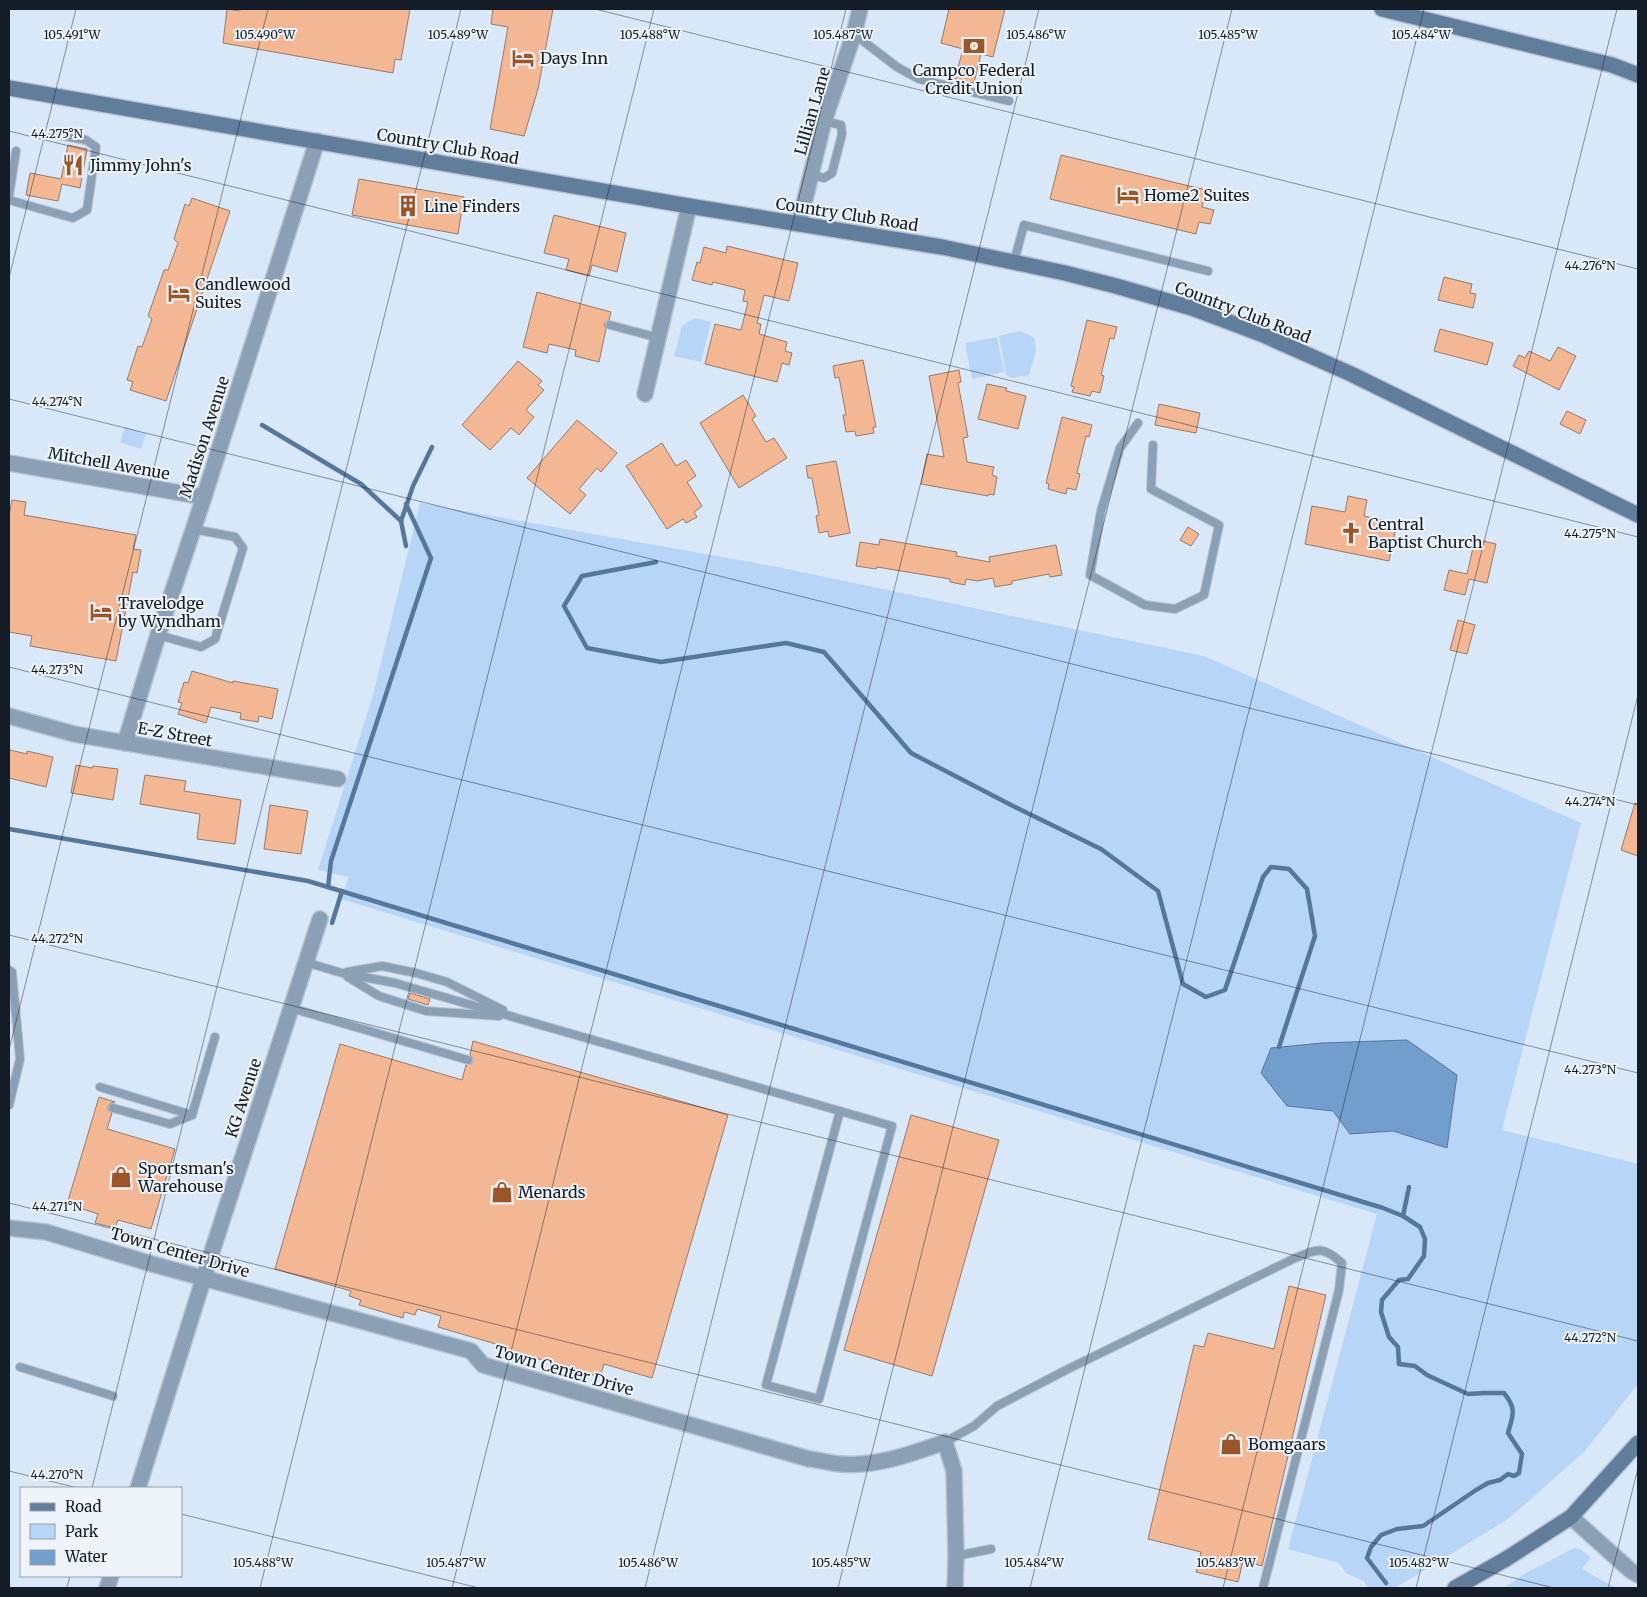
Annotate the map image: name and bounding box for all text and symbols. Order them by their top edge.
text: 105.491°W [43,27,102,42]
text: 105.490°W [235,27,296,42]
text: 105.489°W [428,27,489,42]
text: 105.488°W [620,27,681,42]
text: 105.487°W [813,27,874,42]
text: 105.486°W [1006,27,1067,42]
text: 105.485°W [1198,27,1259,42]
text: 105.484°W [1391,27,1452,42]
bank icon: Campco Federal Credit Union [961,33,987,59]
hotel icon: Days Inn [510,45,536,71]
place label: Days Inn [540,48,609,68]
place label: Campco Federal Credit Union [913,60,1035,98]
street label: Lillian Lane [790,65,834,157]
street label: Country Club Road [375,124,521,168]
text: 44.275°N [31,126,84,141]
restaurant icon: Jimmy John's [60,152,86,178]
place label: Jimmy John's [89,155,192,175]
hotel icon: Home2 Suites [1115,182,1141,208]
place label: Home2 Suites [1144,185,1250,205]
building icon: Line Finders [395,193,421,219]
street label: Country Club Road [774,193,920,235]
place label: Line Finders [424,196,520,216]
text: 44.276°N [1564,258,1616,273]
place label: Candlewood Suites [195,274,291,312]
street label: Country Club Road [1172,277,1314,347]
hotel icon: Candlewood Suites [166,280,192,306]
street label: Madison Avenue [175,373,233,501]
text: 44.274°N [32,394,83,409]
street label: Mitchell Avenue [47,442,171,484]
place label: Central Baptist Church [1368,514,1483,552]
church icon: Central Baptist Church [1338,520,1364,546]
text: 44.275°N [1564,526,1617,541]
place label: Travelodge by Wyndham [117,593,221,631]
hotel icon: Travelodge by Wyndham [88,599,114,625]
text: 44.273°N [31,662,84,677]
street label: E-Z Street [136,718,215,751]
text: 44.274°N [1565,794,1616,809]
text: 44.272°N [31,931,84,946]
street label: KG Avenue [221,1056,265,1140]
text: 44.273°N [1564,1062,1617,1077]
place label: Sportsman's Warehouse [137,1158,234,1196]
shop icon: Sportsman's Warehouse [108,1164,134,1190]
shop icon: Menards [489,1179,515,1205]
place label: Menards [518,1182,586,1202]
text: 44.271°N [32,1199,83,1214]
street label: Town Center Drive [108,1223,252,1281]
text: 44.272°N [1564,1330,1617,1345]
street label: Town Center Drive [492,1341,636,1399]
shop icon: Bomgaars [1218,1431,1244,1457]
place label: Bomgaars [1248,1434,1326,1454]
text: 44.270°N [31,1467,84,1482]
legend [20,1487,182,1577]
text: Road [65,1497,101,1516]
text: Park [65,1522,99,1541]
text: Water [64,1547,108,1566]
text: 105.488°W [233,1555,294,1570]
text: 105.487°W [426,1555,487,1570]
text: 105.486°W [618,1555,679,1570]
text: 105.485°W [811,1555,872,1570]
text: 105.484°W [1004,1555,1065,1570]
text: 105.483°W [1196,1555,1257,1570]
text: 105.482°W [1389,1555,1450,1570]

